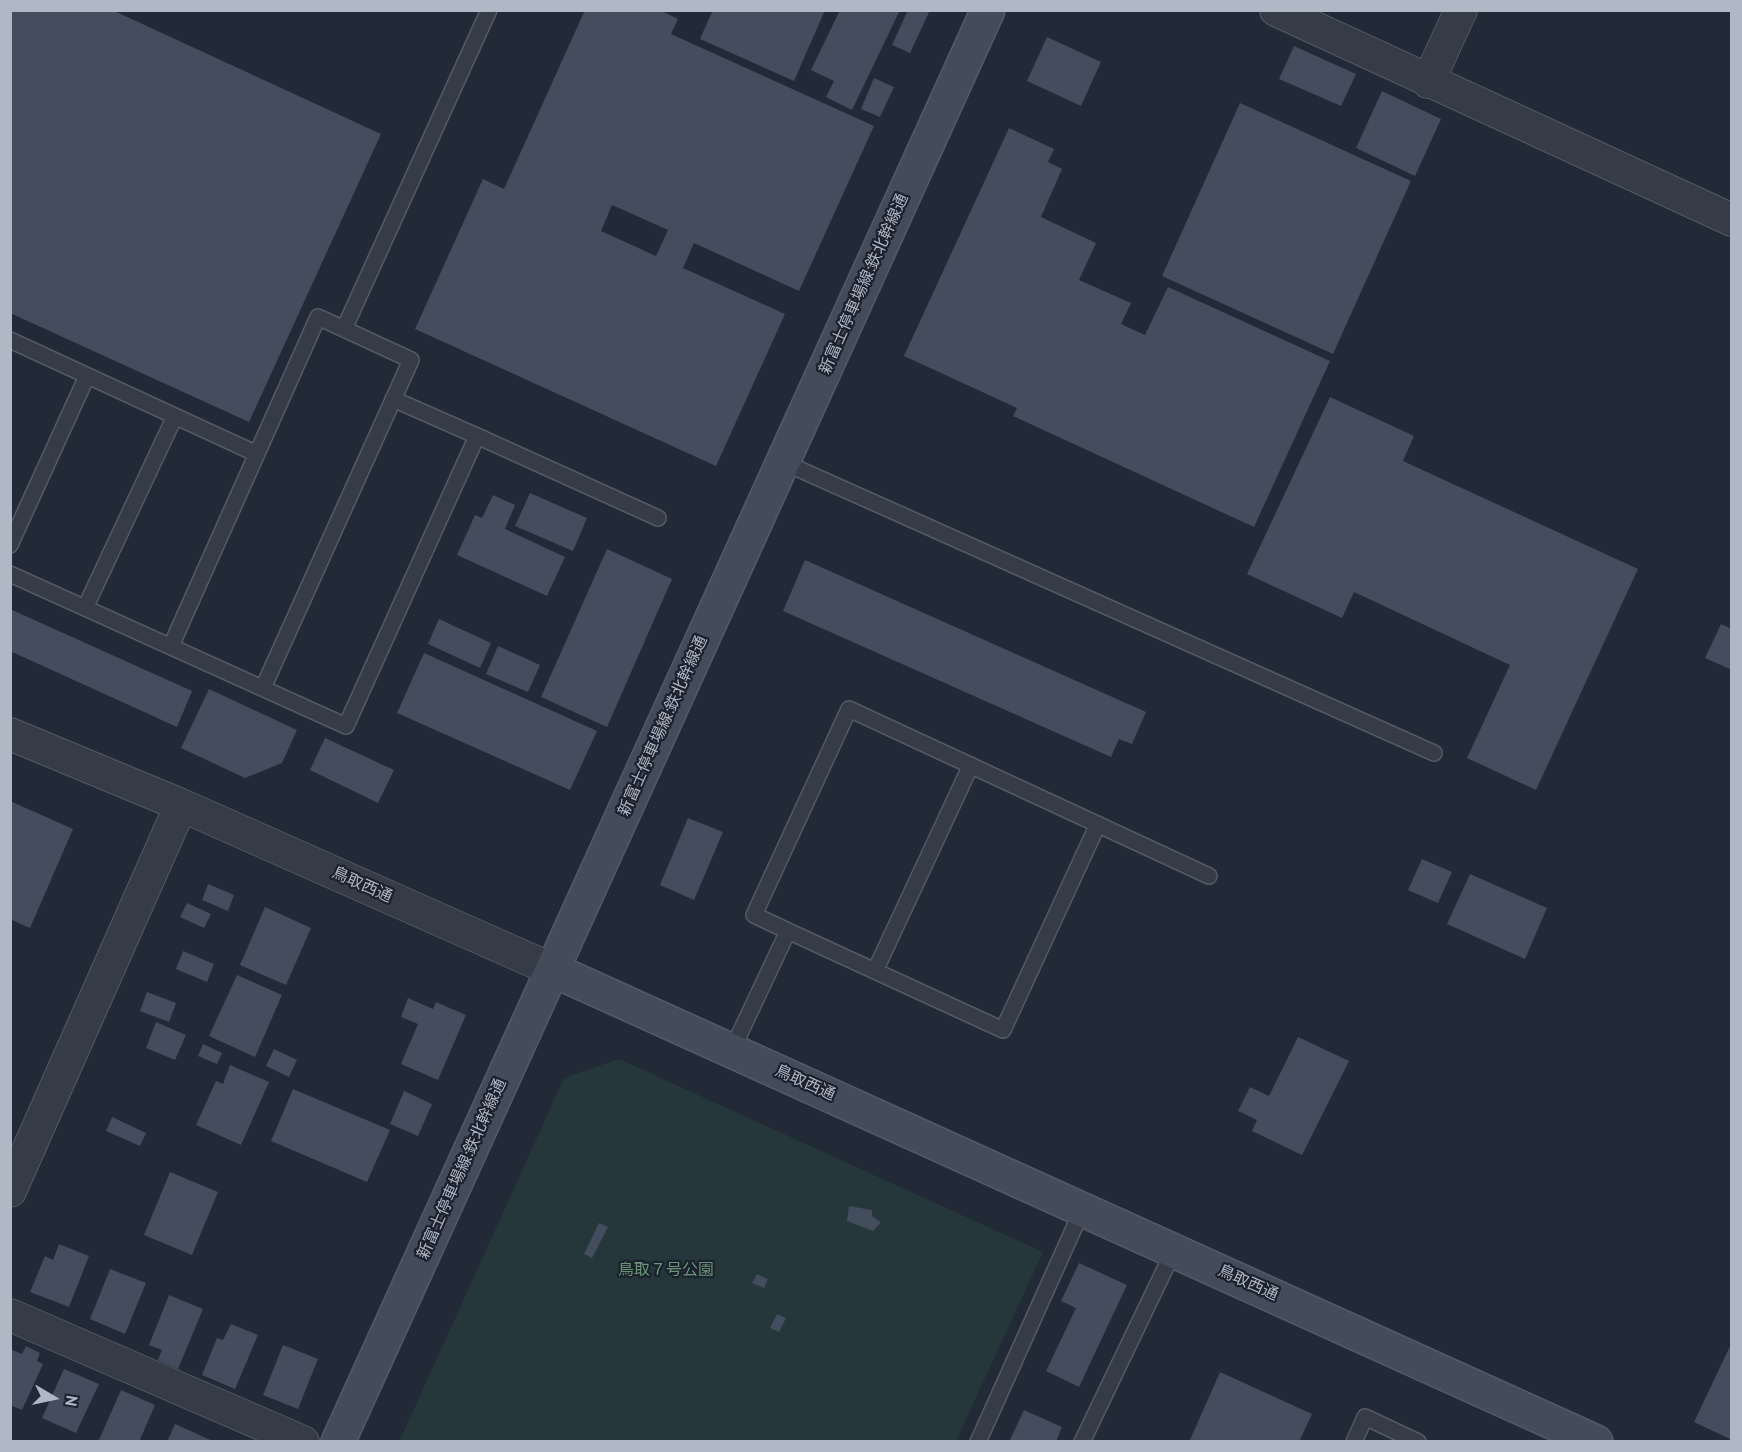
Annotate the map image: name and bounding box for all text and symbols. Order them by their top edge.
street label: 新富士停車場線:鉄北幹線通 [815,191,913,377]
street label: 新富士停車場線:鉄北幹線通 [614,633,712,819]
street label: 鳥取西通 [329,863,395,907]
street label: 鳥取西通 [772,1061,838,1105]
street label: 新富士停車場線:鉄北幹線通 [413,1076,511,1262]
park label: 鳥取７号公園 [618,1260,714,1280]
street label: 鳥取西通 [1215,1261,1281,1305]
north arrow [24,1368,84,1428]
text: N [61,1394,82,1408]

